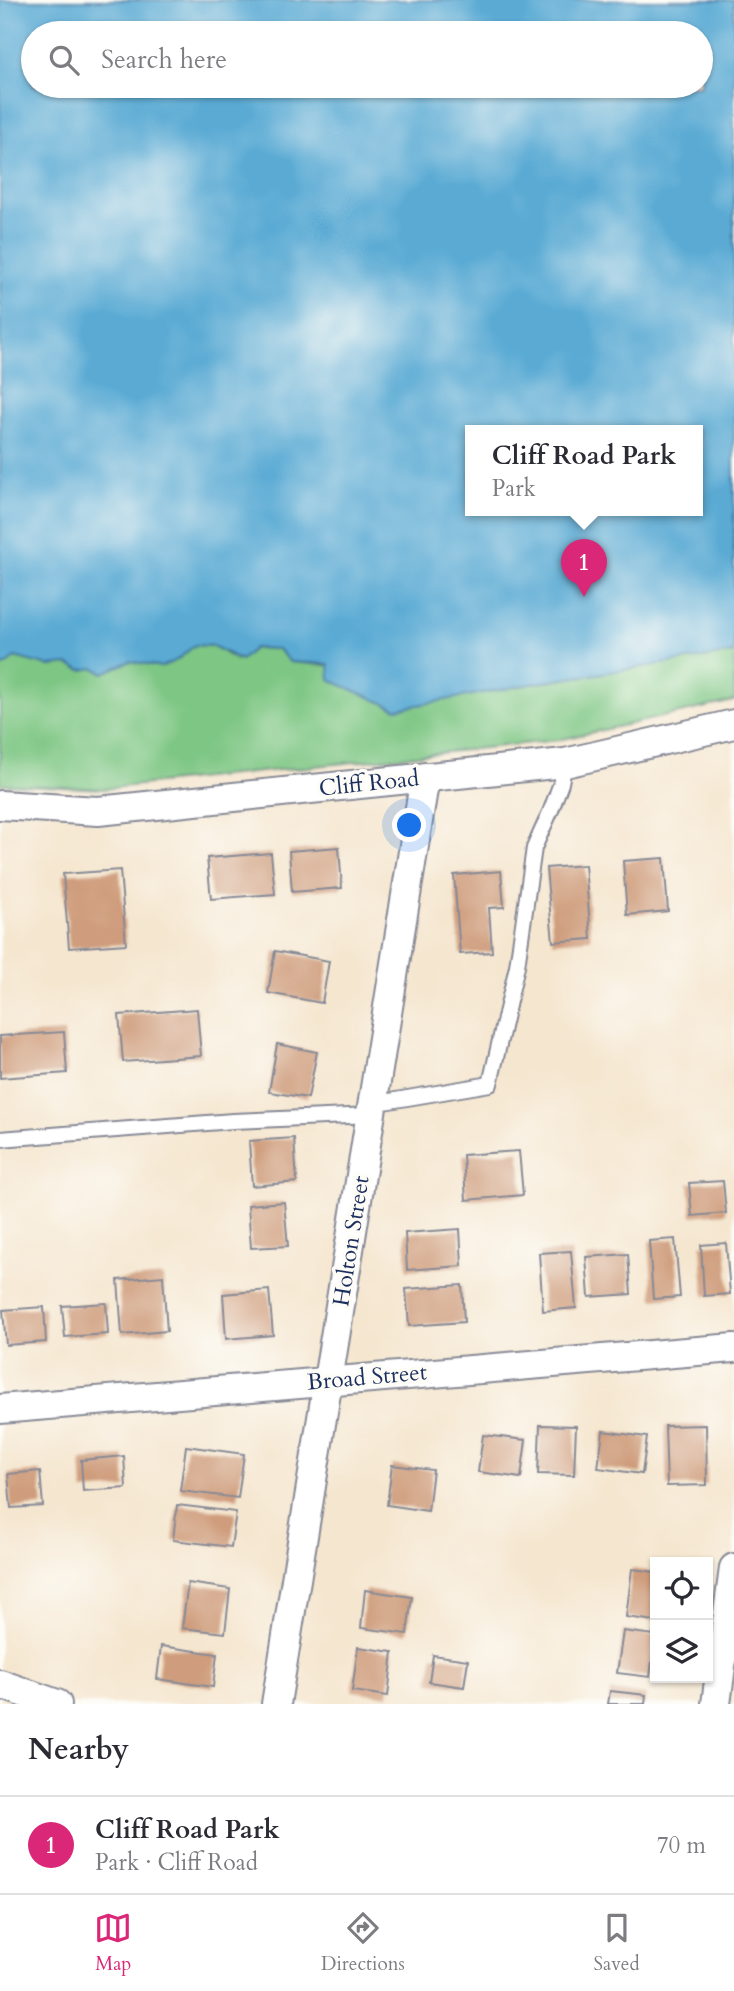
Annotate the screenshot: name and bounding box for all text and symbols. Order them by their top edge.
search box [21,21,713,98]
icon: search [45,41,83,79]
text: Search here [101,42,227,77]
popup [465,425,703,516]
text: Cliff Road Park [492,438,676,473]
text: Park [492,473,536,504]
pin: 1 [561,539,607,597]
street label: Cliff Road [317,762,421,804]
your location [392,808,426,842]
street label: Holton Street [325,1173,377,1309]
street label: Broad Street [306,1356,428,1398]
map controls [650,1557,713,1683]
button: locate [650,1557,713,1620]
button: layers [650,1620,713,1683]
text: Nearby [28,1729,129,1770]
text: Cliff Road Park [95,1812,280,1847]
text: 1 [45,1830,57,1861]
text: 70 m [657,1830,706,1861]
text: Park · Cliff Road [95,1847,258,1878]
tab: Map [94,1909,132,1977]
tab: Directions [321,1909,405,1977]
tab: Saved [594,1909,640,1977]

